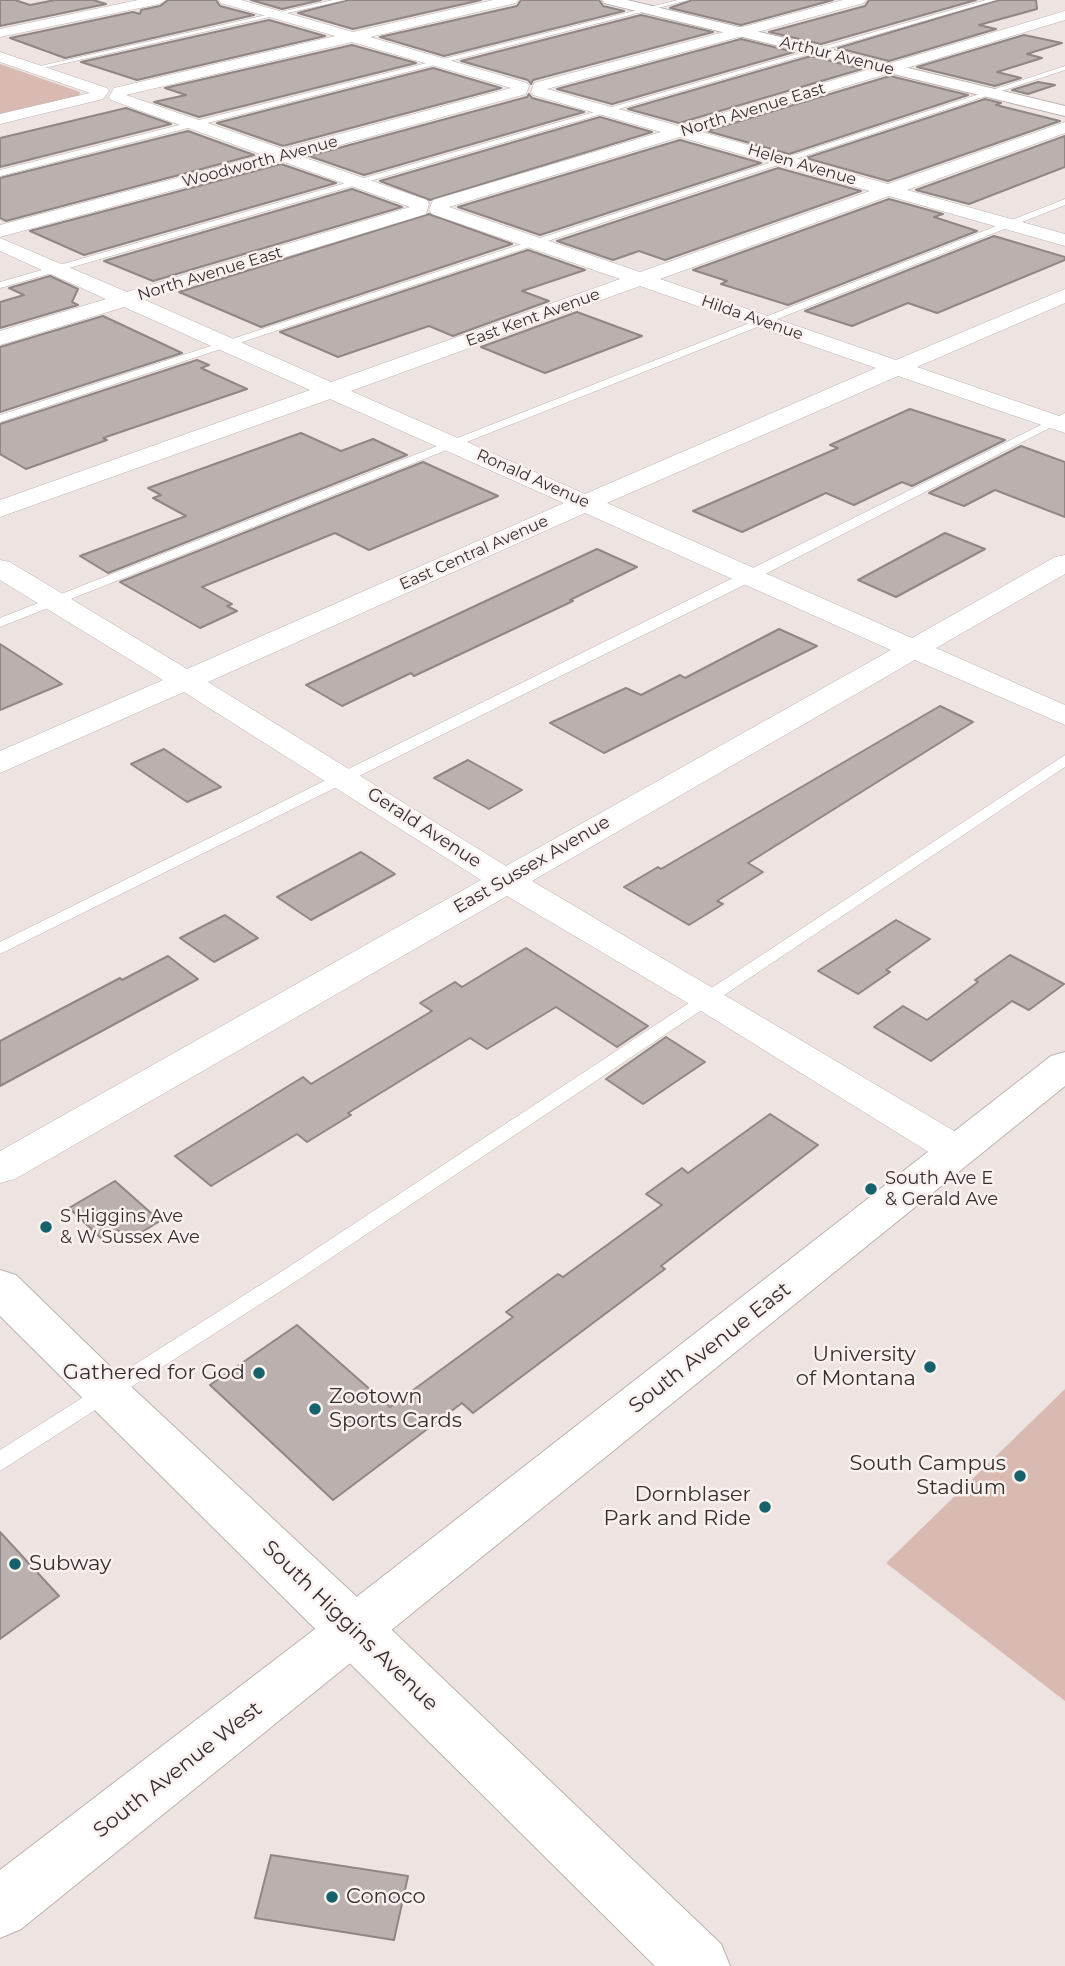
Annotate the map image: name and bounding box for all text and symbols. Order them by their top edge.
street label: Arthur Avenue [778,33,896,79]
street label: North Avenue East [678,79,828,141]
street label: Woodworth Avenue [180,132,340,192]
street label: Helen Avenue [746,140,858,190]
street label: North Avenue East [135,243,285,305]
street label: East Kent Avenue [463,285,603,351]
street label: Hilda Avenue [699,292,805,344]
street label: Ronald Avenue [474,446,592,512]
street label: East Central Avenue [397,512,551,594]
street label: Gerald Avenue [363,783,485,873]
street label: East Sussex Avenue [450,811,614,919]
place label: South Ave E & Gerald Ave [885,1168,998,1210]
marker: South Ave E & Gerald Ave [863,1181,879,1197]
place label: S Higgins Ave & W Sussex Ave [60,1206,200,1248]
marker: S Higgins Ave & W Sussex Ave [38,1219,54,1235]
street label: South Avenue East [624,1277,796,1419]
place label: University of Montana [796,1342,916,1392]
marker: University of Montana [922,1359,938,1375]
place label: Gathered for God [63,1360,245,1386]
marker: Gathered for God [251,1365,267,1381]
place label: Zootown Sports Cards [329,1384,462,1434]
marker: Zootown Sports Cards [307,1401,323,1417]
place label: South Campus Stadium [850,1451,1006,1501]
marker: South Campus Stadium [1012,1468,1028,1484]
place label: Dornblaser Park and Ride [603,1482,751,1532]
marker: Dornblaser Park and Ride [757,1499,773,1515]
street label: South Higgins Avenue [257,1535,443,1717]
place label: Subway [29,1551,111,1577]
marker: Subway [7,1556,23,1572]
street label: South Avenue West [89,1696,267,1844]
place label: Conoco [346,1884,426,1910]
marker: Conoco [324,1889,340,1905]

